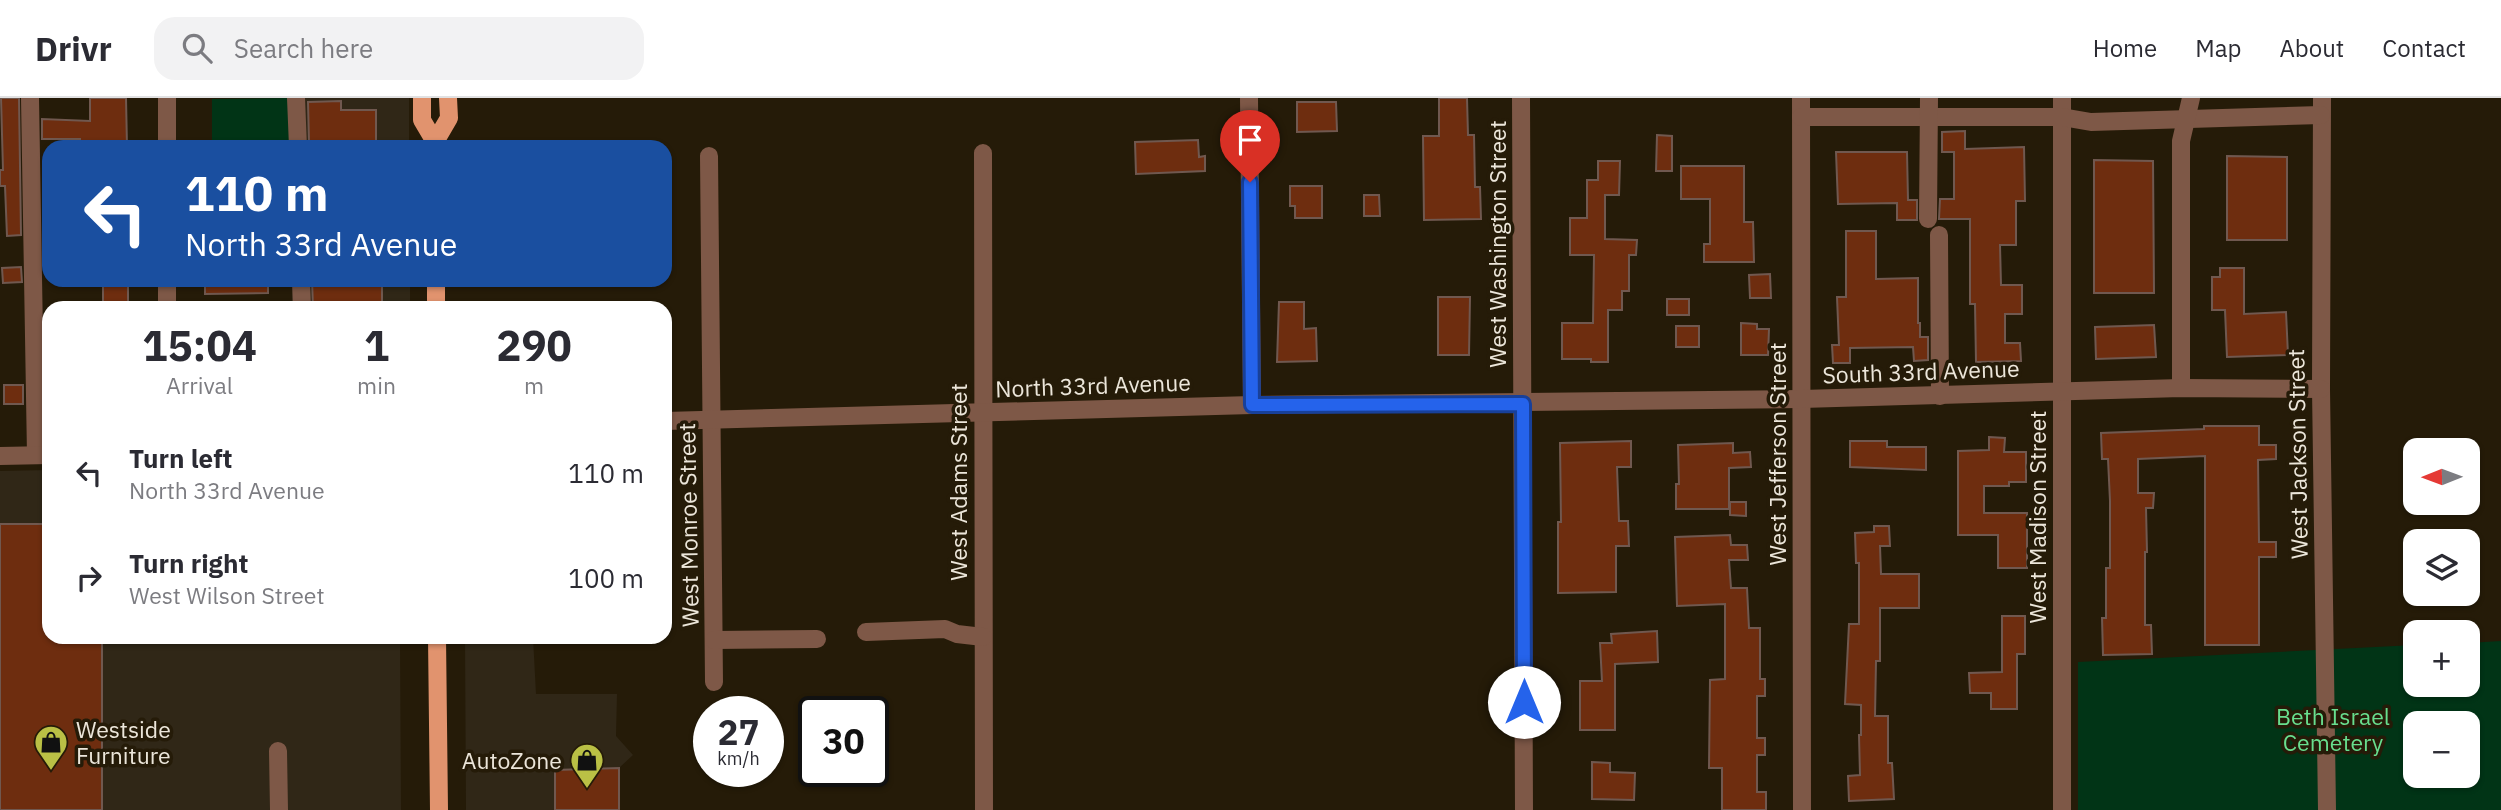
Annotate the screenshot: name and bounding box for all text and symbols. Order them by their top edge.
search box [154,17,644,80]
text: Drivr [35,27,112,70]
icon: search [178,29,216,67]
text: Search here [234,31,373,65]
text: Home [2093,32,2157,64]
text: Map [2195,32,2241,64]
text: About [2279,32,2344,64]
text: Contact [2382,32,2466,64]
pin [1220,110,1280,182]
street label: West Washington Street [1482,120,1512,368]
icon: arrive [1231,121,1269,159]
text: 110 m [185,161,329,224]
icon: left [70,168,161,259]
text: North 33rd Avenue [185,223,457,265]
text: 15:04 [142,318,257,373]
text: 1 [364,318,389,373]
text: 290 [496,318,572,373]
street label: West Jefferson Street [1762,342,1792,566]
street label: West Jackson Street [2280,349,2314,559]
street label: South 33rd Avenue [1822,353,2020,389]
street label: North 33rd Avenue [995,367,1191,403]
text: Arrival [166,370,233,400]
text: min [357,370,396,400]
text: m [524,370,544,400]
street label: West Adams Street [943,383,973,581]
street label: West Madison Street [2022,410,2052,624]
street label: West Monroe Street [671,423,705,627]
north arrow [2403,438,2480,514]
map controls [2403,438,2480,788]
text: Turn left [129,441,232,475]
icon: left [70,454,108,492]
text: 110 m [568,456,644,490]
text: North 33rd Avenue [129,475,325,505]
button: layers [2403,529,2480,606]
text: Turn right [129,546,248,580]
icon: right [70,559,108,597]
text: 100 m [568,561,644,595]
text: West Wilson Street [129,580,324,610]
button: + [2403,620,2480,697]
position arrow [1487,665,1561,739]
speed limit sign: 30 [798,696,889,787]
park label: Beth Israel Cemetery [2276,701,2390,757]
text: 27 [717,709,760,755]
button: − [2403,711,2480,788]
place label: Westside Furniture [76,714,171,770]
shop icon: Westside Furniture [32,723,70,772]
shop icon: AutoZone [568,741,606,790]
place label: AutoZone [462,745,562,775]
text: km/h [717,747,760,770]

